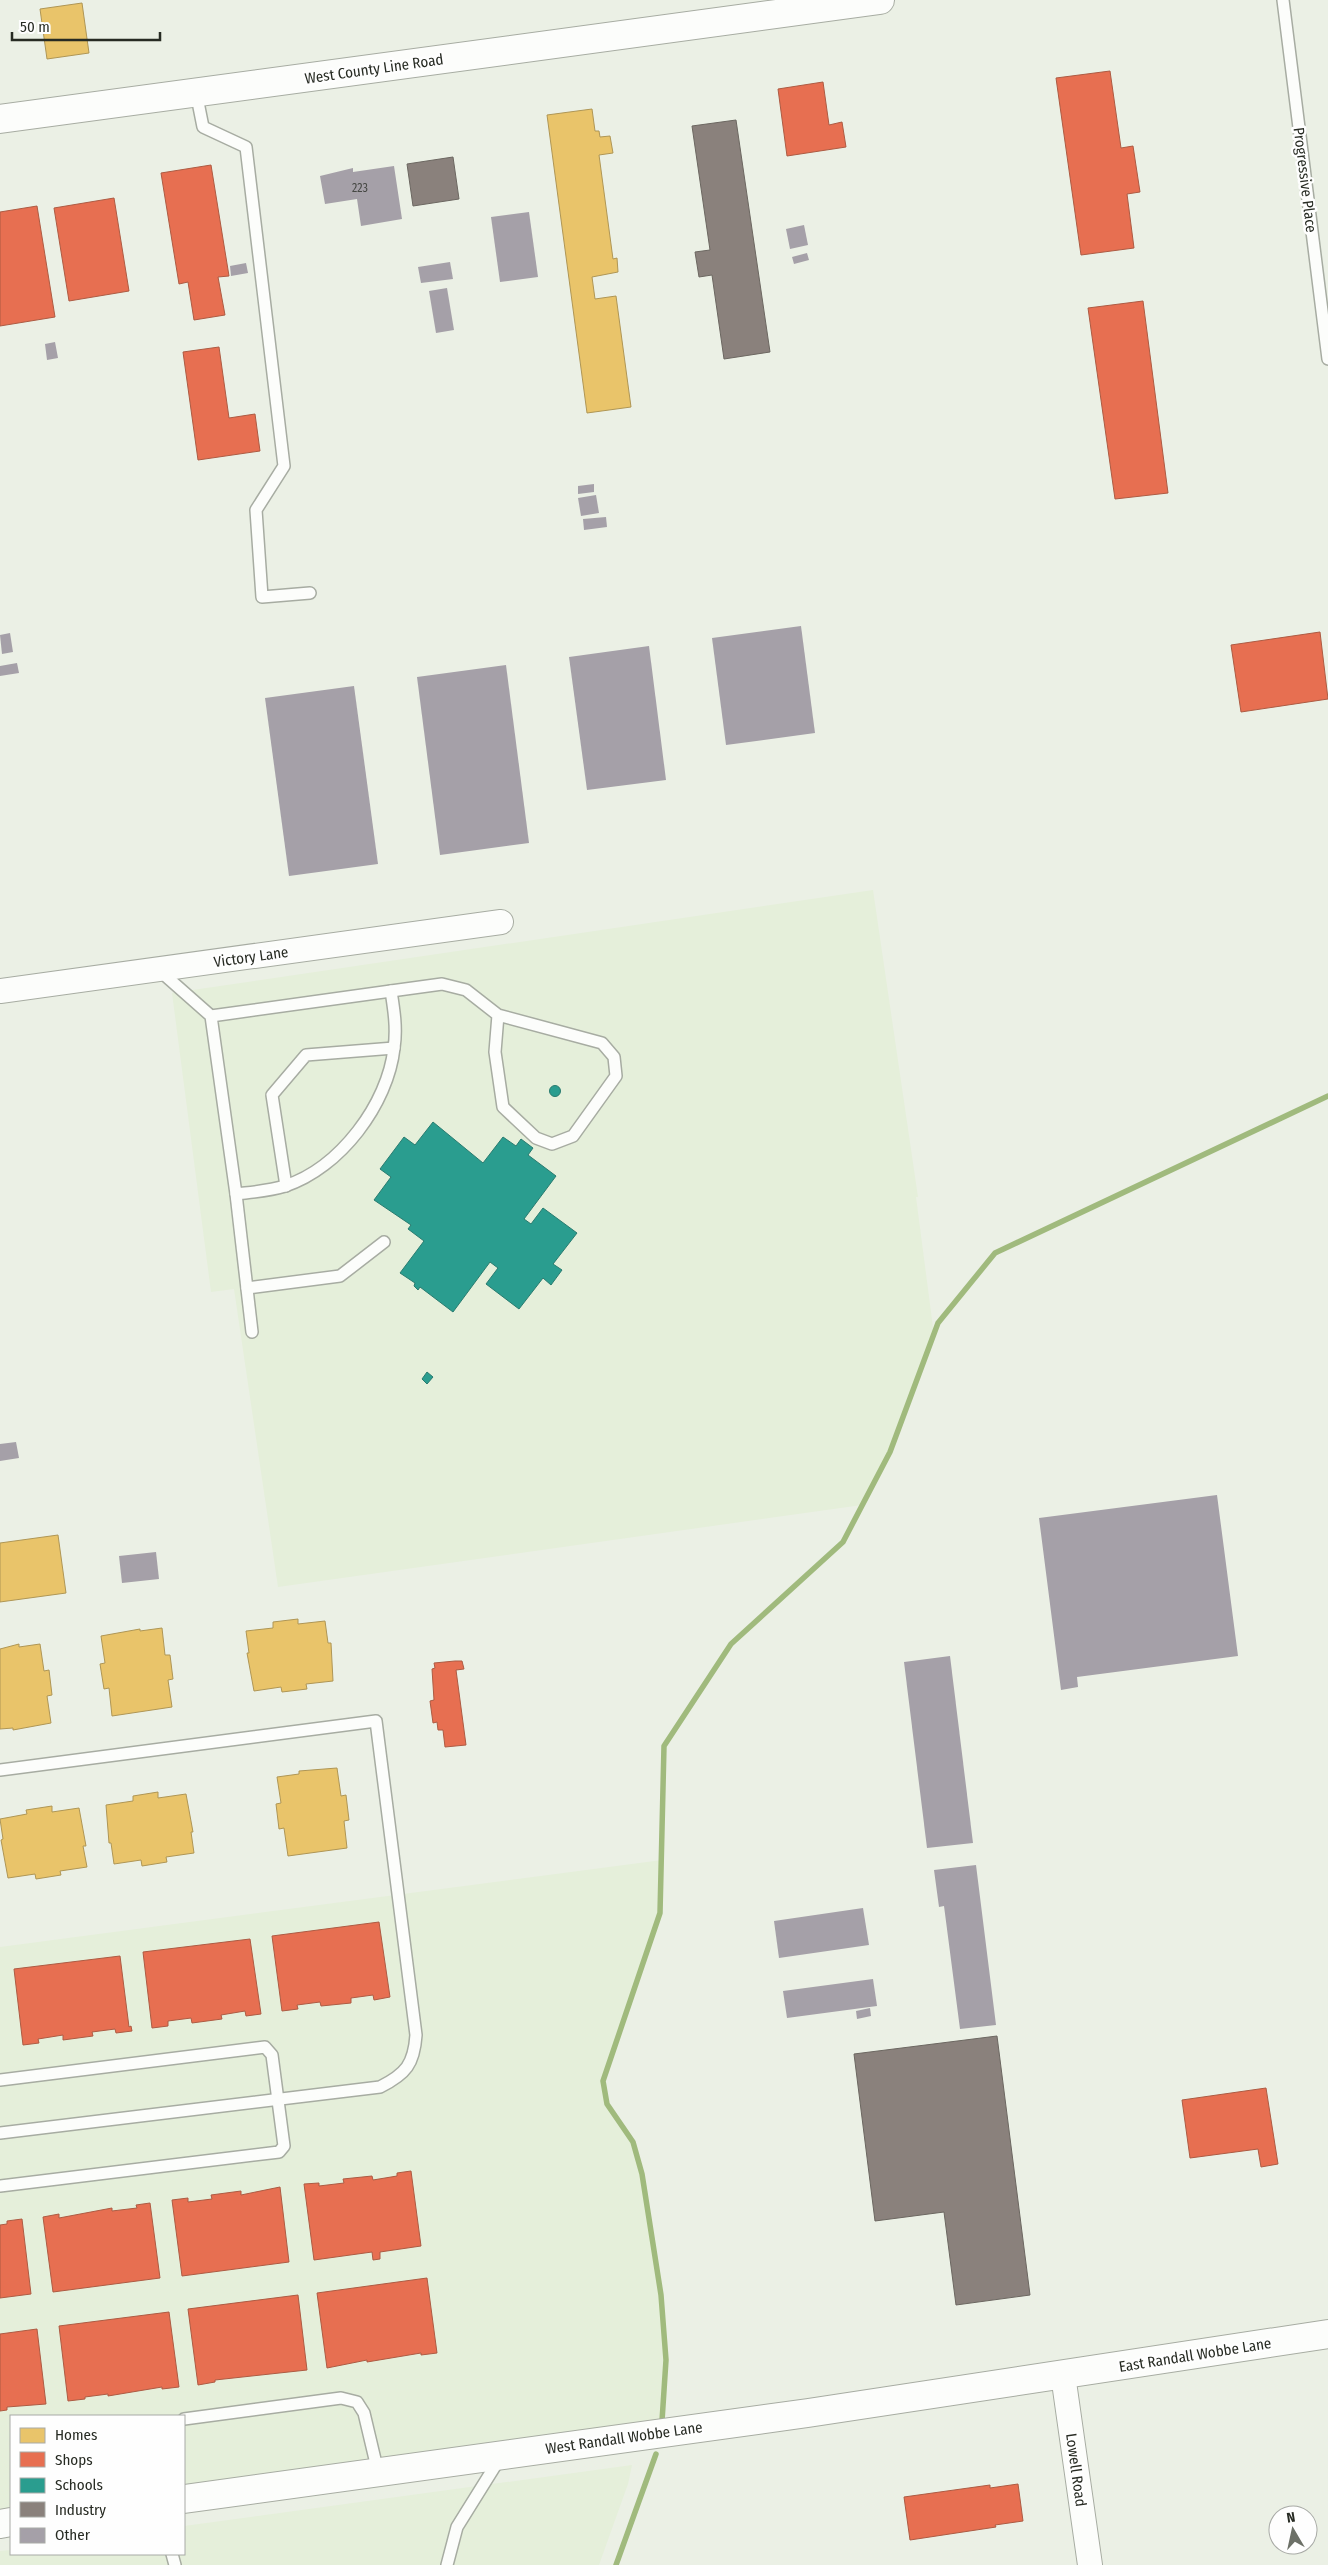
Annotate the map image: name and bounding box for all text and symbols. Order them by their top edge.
scale bar [12,10,160,42]
text: 50 m [20,18,50,36]
street label: West County Line Road [304,50,444,88]
street label: Progressive Place [1290,126,1320,234]
house number: 223 [352,181,368,195]
street label: Victory Lane [213,943,289,971]
street label: East Randall Wobbe Lane [1118,2334,1272,2376]
legend [10,2415,185,2555]
street label: West Randall Wobbe Lane [544,2418,704,2458]
text: Homes [55,2426,97,2444]
street label: Lowell Road [1062,2432,1090,2508]
text: Shops [55,2451,93,2469]
text: Schools [55,2476,103,2494]
text: Industry [55,2501,106,2519]
north arrow [1268,2505,1318,2555]
text: N [1286,2509,1297,2527]
text: Other [55,2526,91,2544]

